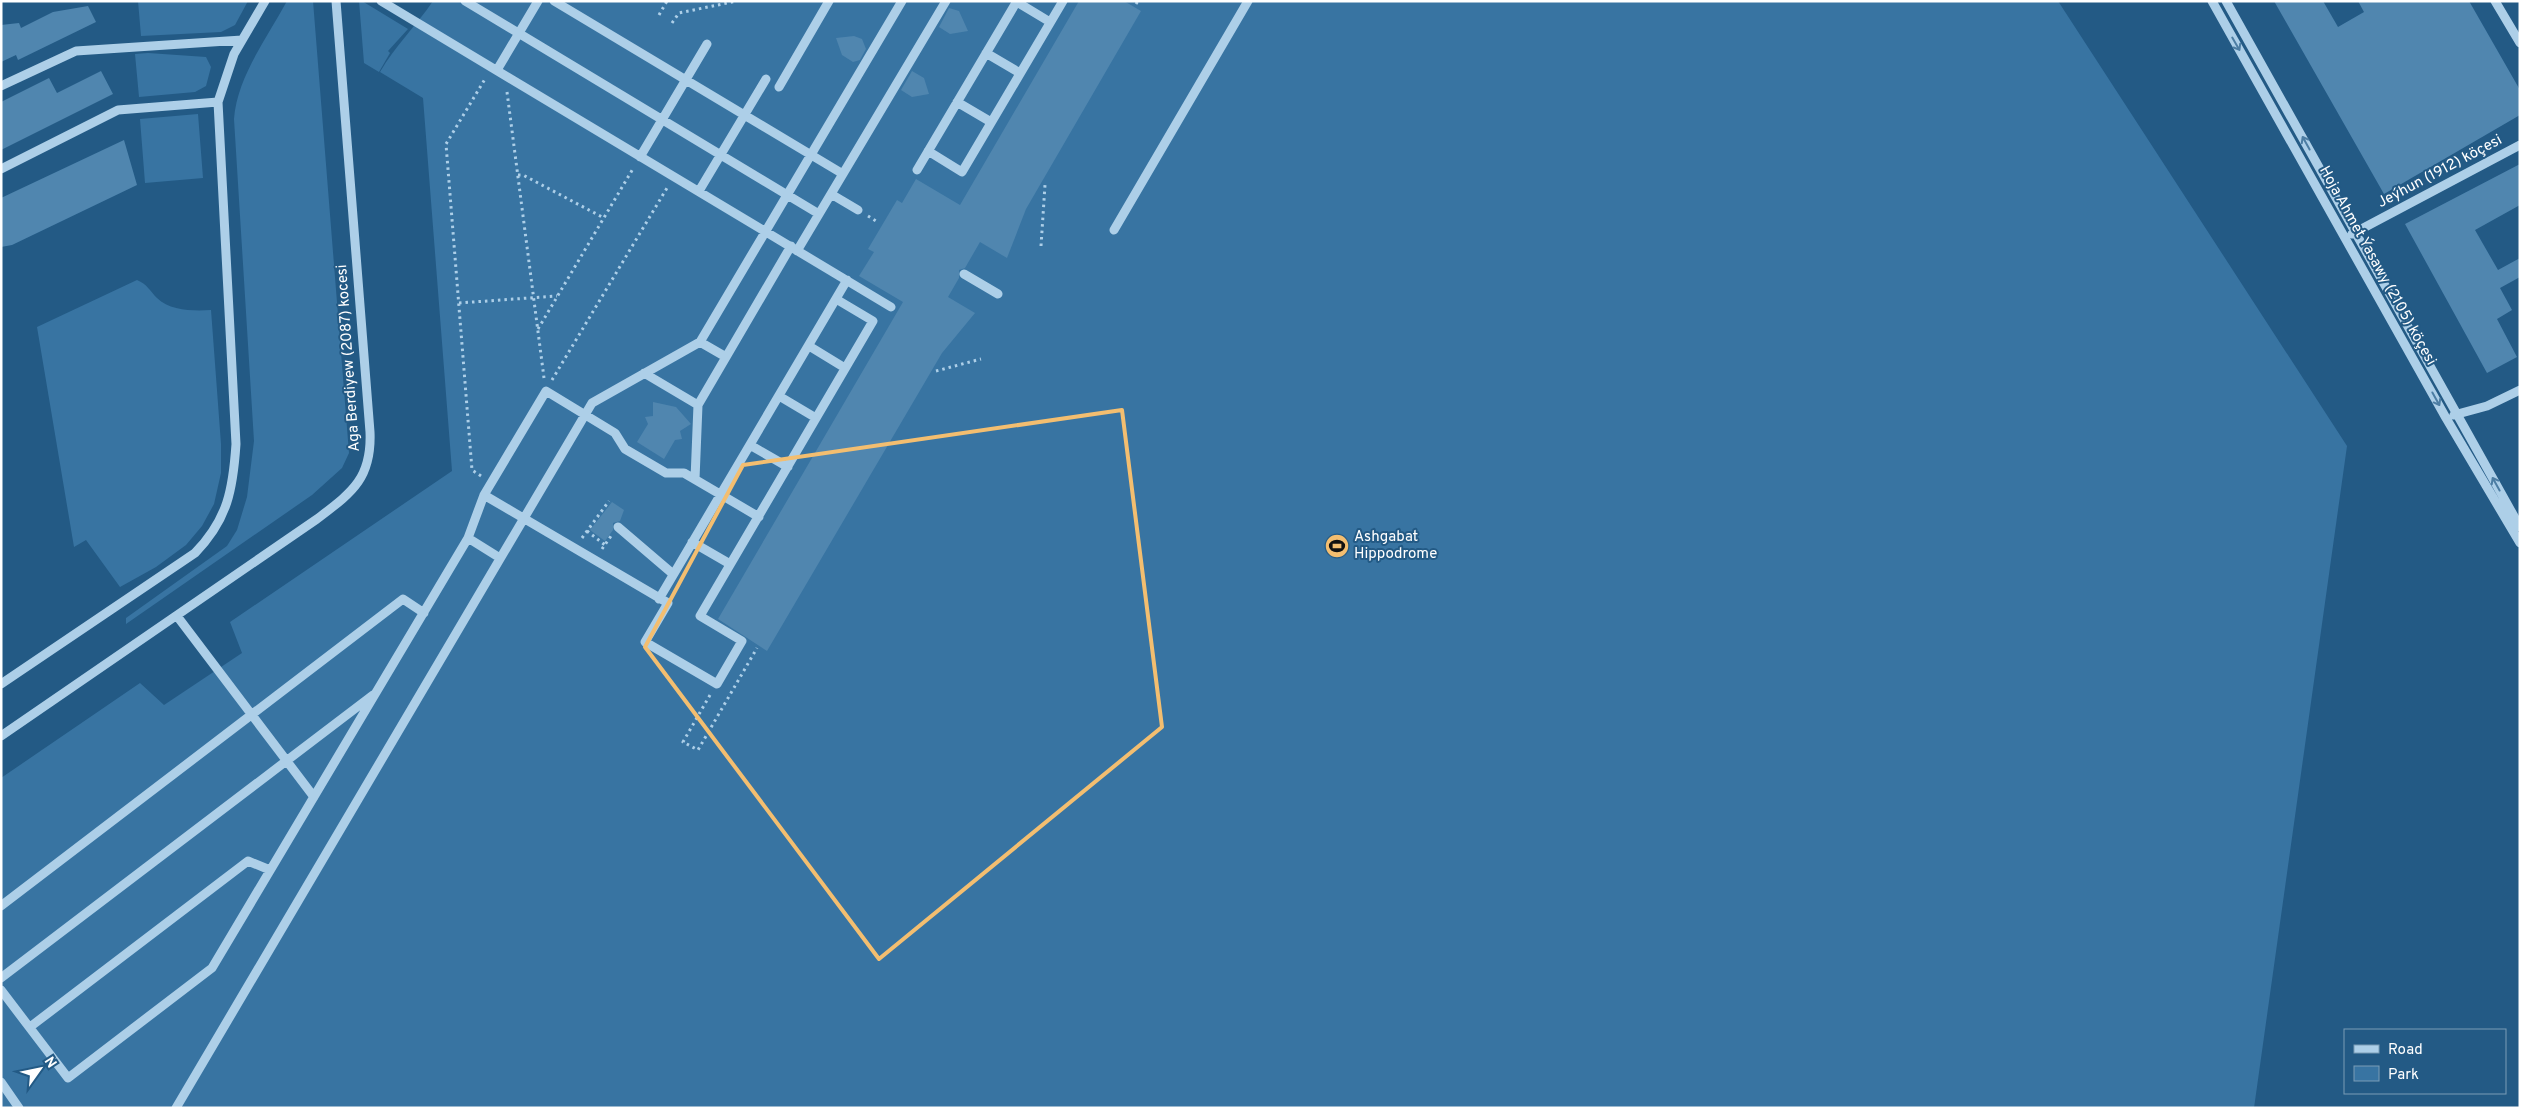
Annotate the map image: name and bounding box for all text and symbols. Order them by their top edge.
one-way arrow [2231,36,2241,50]
street label: Jeýhun (1912) köçesi [2374,131,2506,213]
one-way arrow [2301,137,2311,151]
street label: Hoja Ahmet Ýasawy (2105) köçesi [2314,163,2441,369]
street label: Aga Berdiyew (2087) kocesi [333,264,365,452]
one-way arrow [2431,391,2441,405]
one-way arrow [2491,477,2501,492]
place label: Ashgabat Hippodrome [1354,528,1437,564]
sports icon: Ashgabat Hippodrome [1324,533,1350,559]
legend [2344,1029,2506,1094]
text: Road [2388,1041,2423,1060]
north arrow [15,1044,65,1094]
text: N [40,1054,60,1072]
text: Park [2388,1066,2419,1085]

